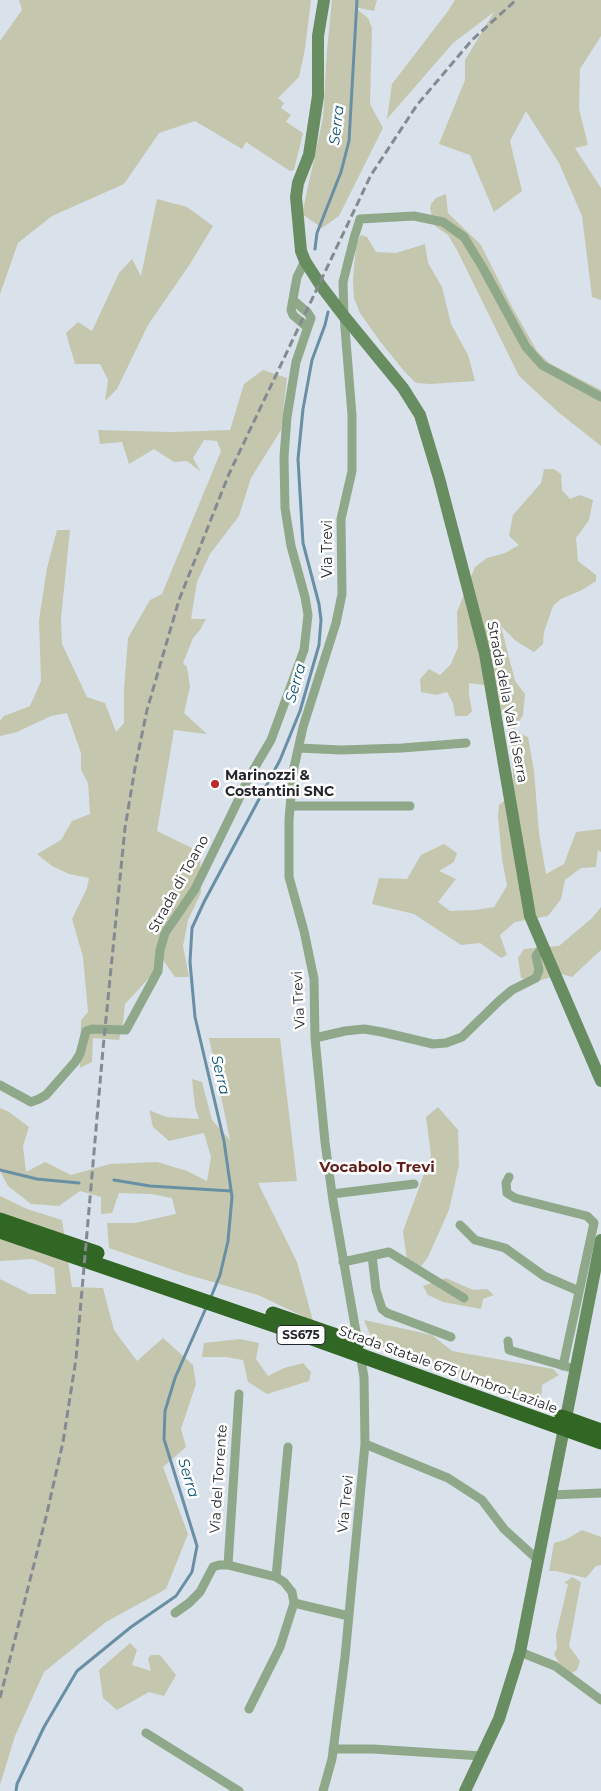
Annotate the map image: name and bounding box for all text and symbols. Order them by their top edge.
water label: Serra [326,104,348,146]
street label: Via Trevi [320,520,336,578]
street label: Strada della Val di Serra [483,620,531,784]
water label: Serra [282,661,310,705]
place label: Marinozzi & Costantini SNC [225,768,334,800]
marker: Marinozzi & Costantini SNC [209,778,221,790]
street label: Strada di Toano [145,833,213,935]
street label: Via Trevi [289,971,309,1029]
water label: Serra [207,1053,233,1097]
district label: Vocabolo Trevi [319,1159,435,1177]
street label: Strada Statale 675 Umbro-Laziale [336,1322,560,1418]
road number: SS675 [277,1326,325,1344]
street label: Via del Torrente [207,1424,231,1534]
water label: Serra [174,1456,202,1500]
street label: Via Trevi [335,1474,357,1534]

